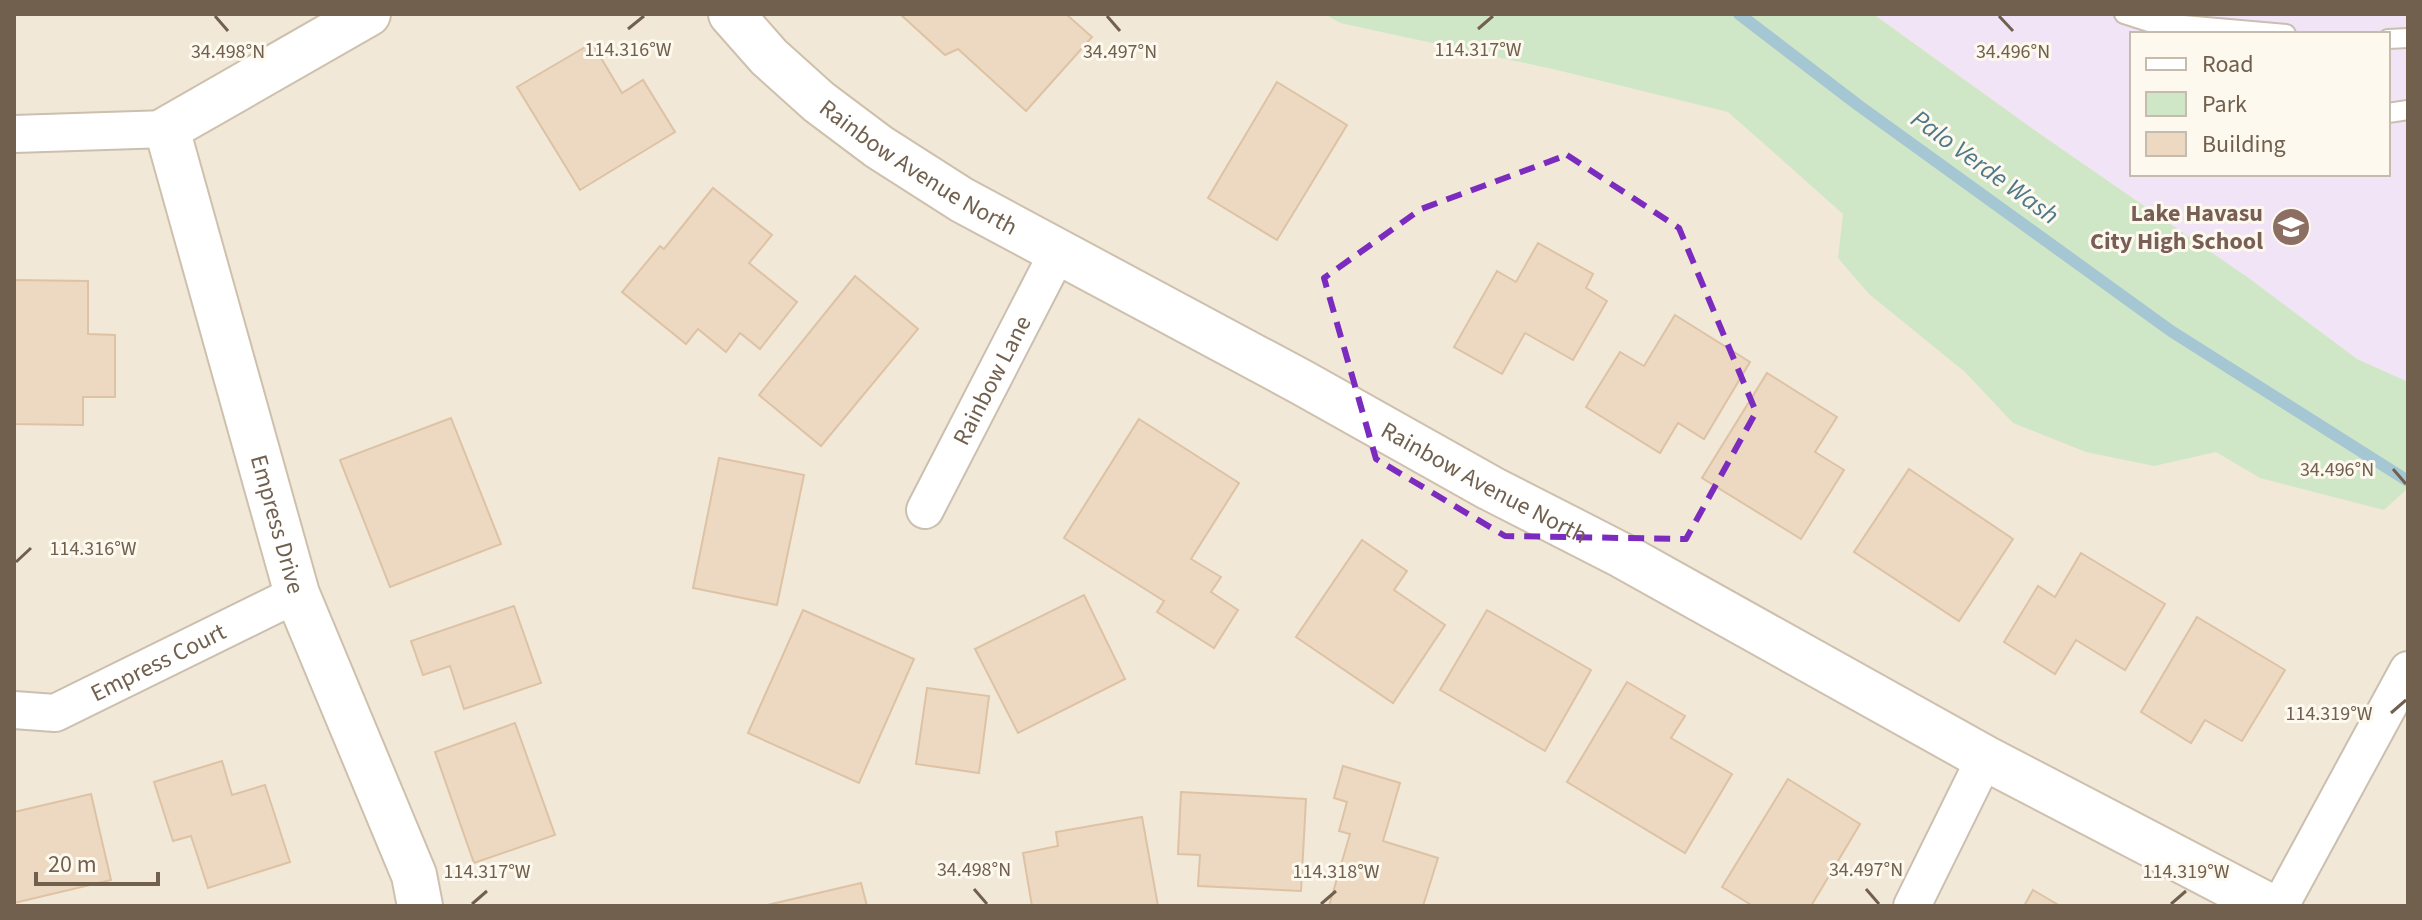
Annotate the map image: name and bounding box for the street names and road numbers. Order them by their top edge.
street label: Rainbow Avenue North [812,91,1024,244]
street label: Rainbow Lane [944,309,1040,451]
street label: Rainbow Avenue North [1375,413,1594,552]
street label: Empress Drive [241,451,314,598]
street label: Empress Court [84,614,232,710]

